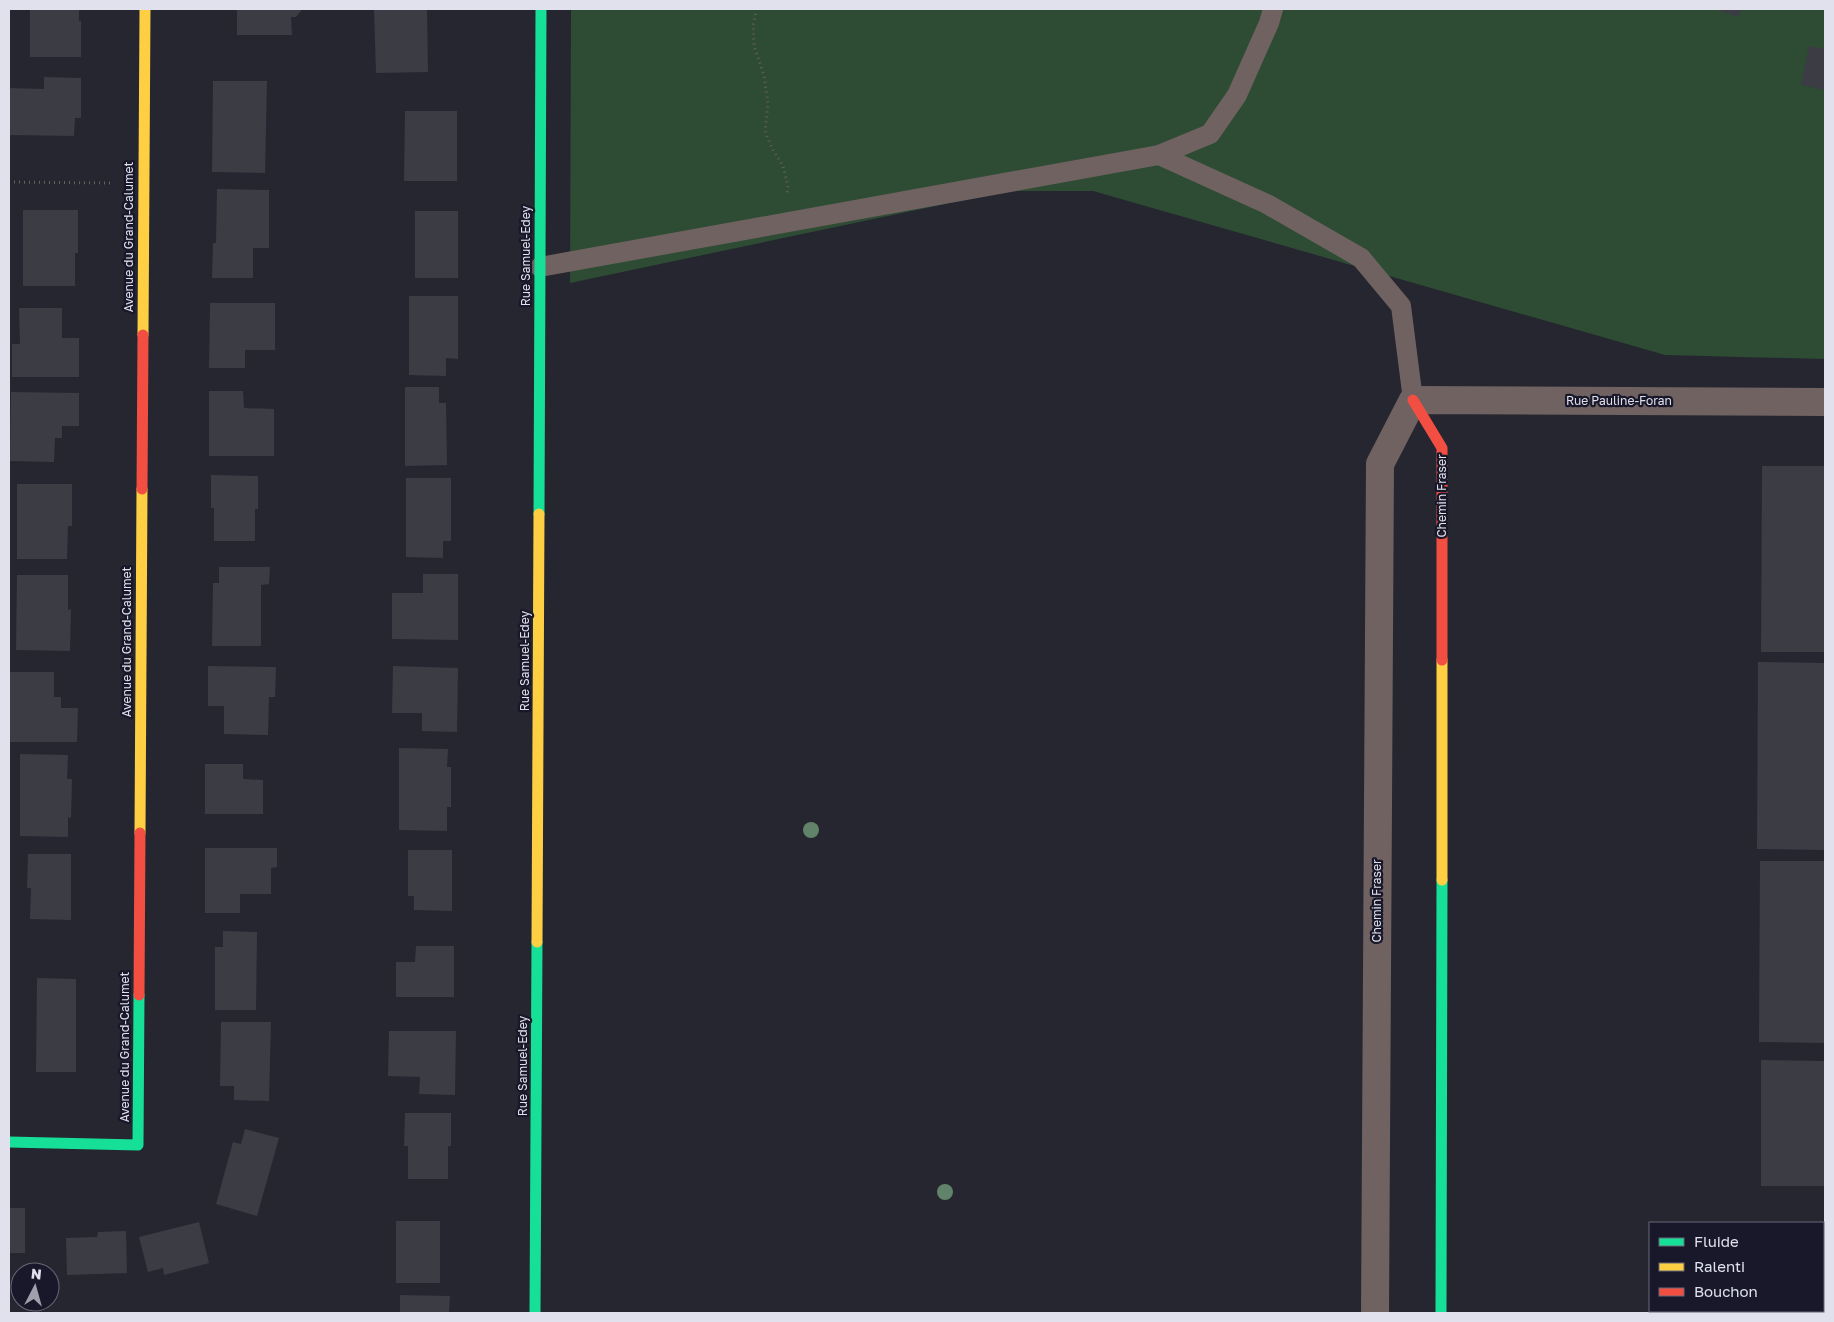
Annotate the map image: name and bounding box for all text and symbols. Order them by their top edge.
street label: Avenue du Grand-Calumet [121,162,136,312]
street label: Rue Samuel-Edey [518,206,533,306]
street label: Rue Pauline-Foran [1566,393,1672,408]
street label: Chemin Fraser [1434,454,1449,538]
street label: Avenue du Grand-Calumet [119,567,134,717]
street label: Rue Samuel-Edey [517,611,532,711]
street label: Chemin Fraser [1369,859,1384,943]
street label: Avenue du Grand-Calumet [117,972,132,1122]
street label: Rue Samuel-Edey [515,1016,530,1116]
legend [1649,1222,1824,1312]
text: Fluide [1694,1232,1739,1250]
text: Ralenti [1694,1257,1745,1275]
north arrow [10,1262,60,1312]
text: N [30,1265,43,1283]
text: Bouchon [1694,1282,1758,1300]

